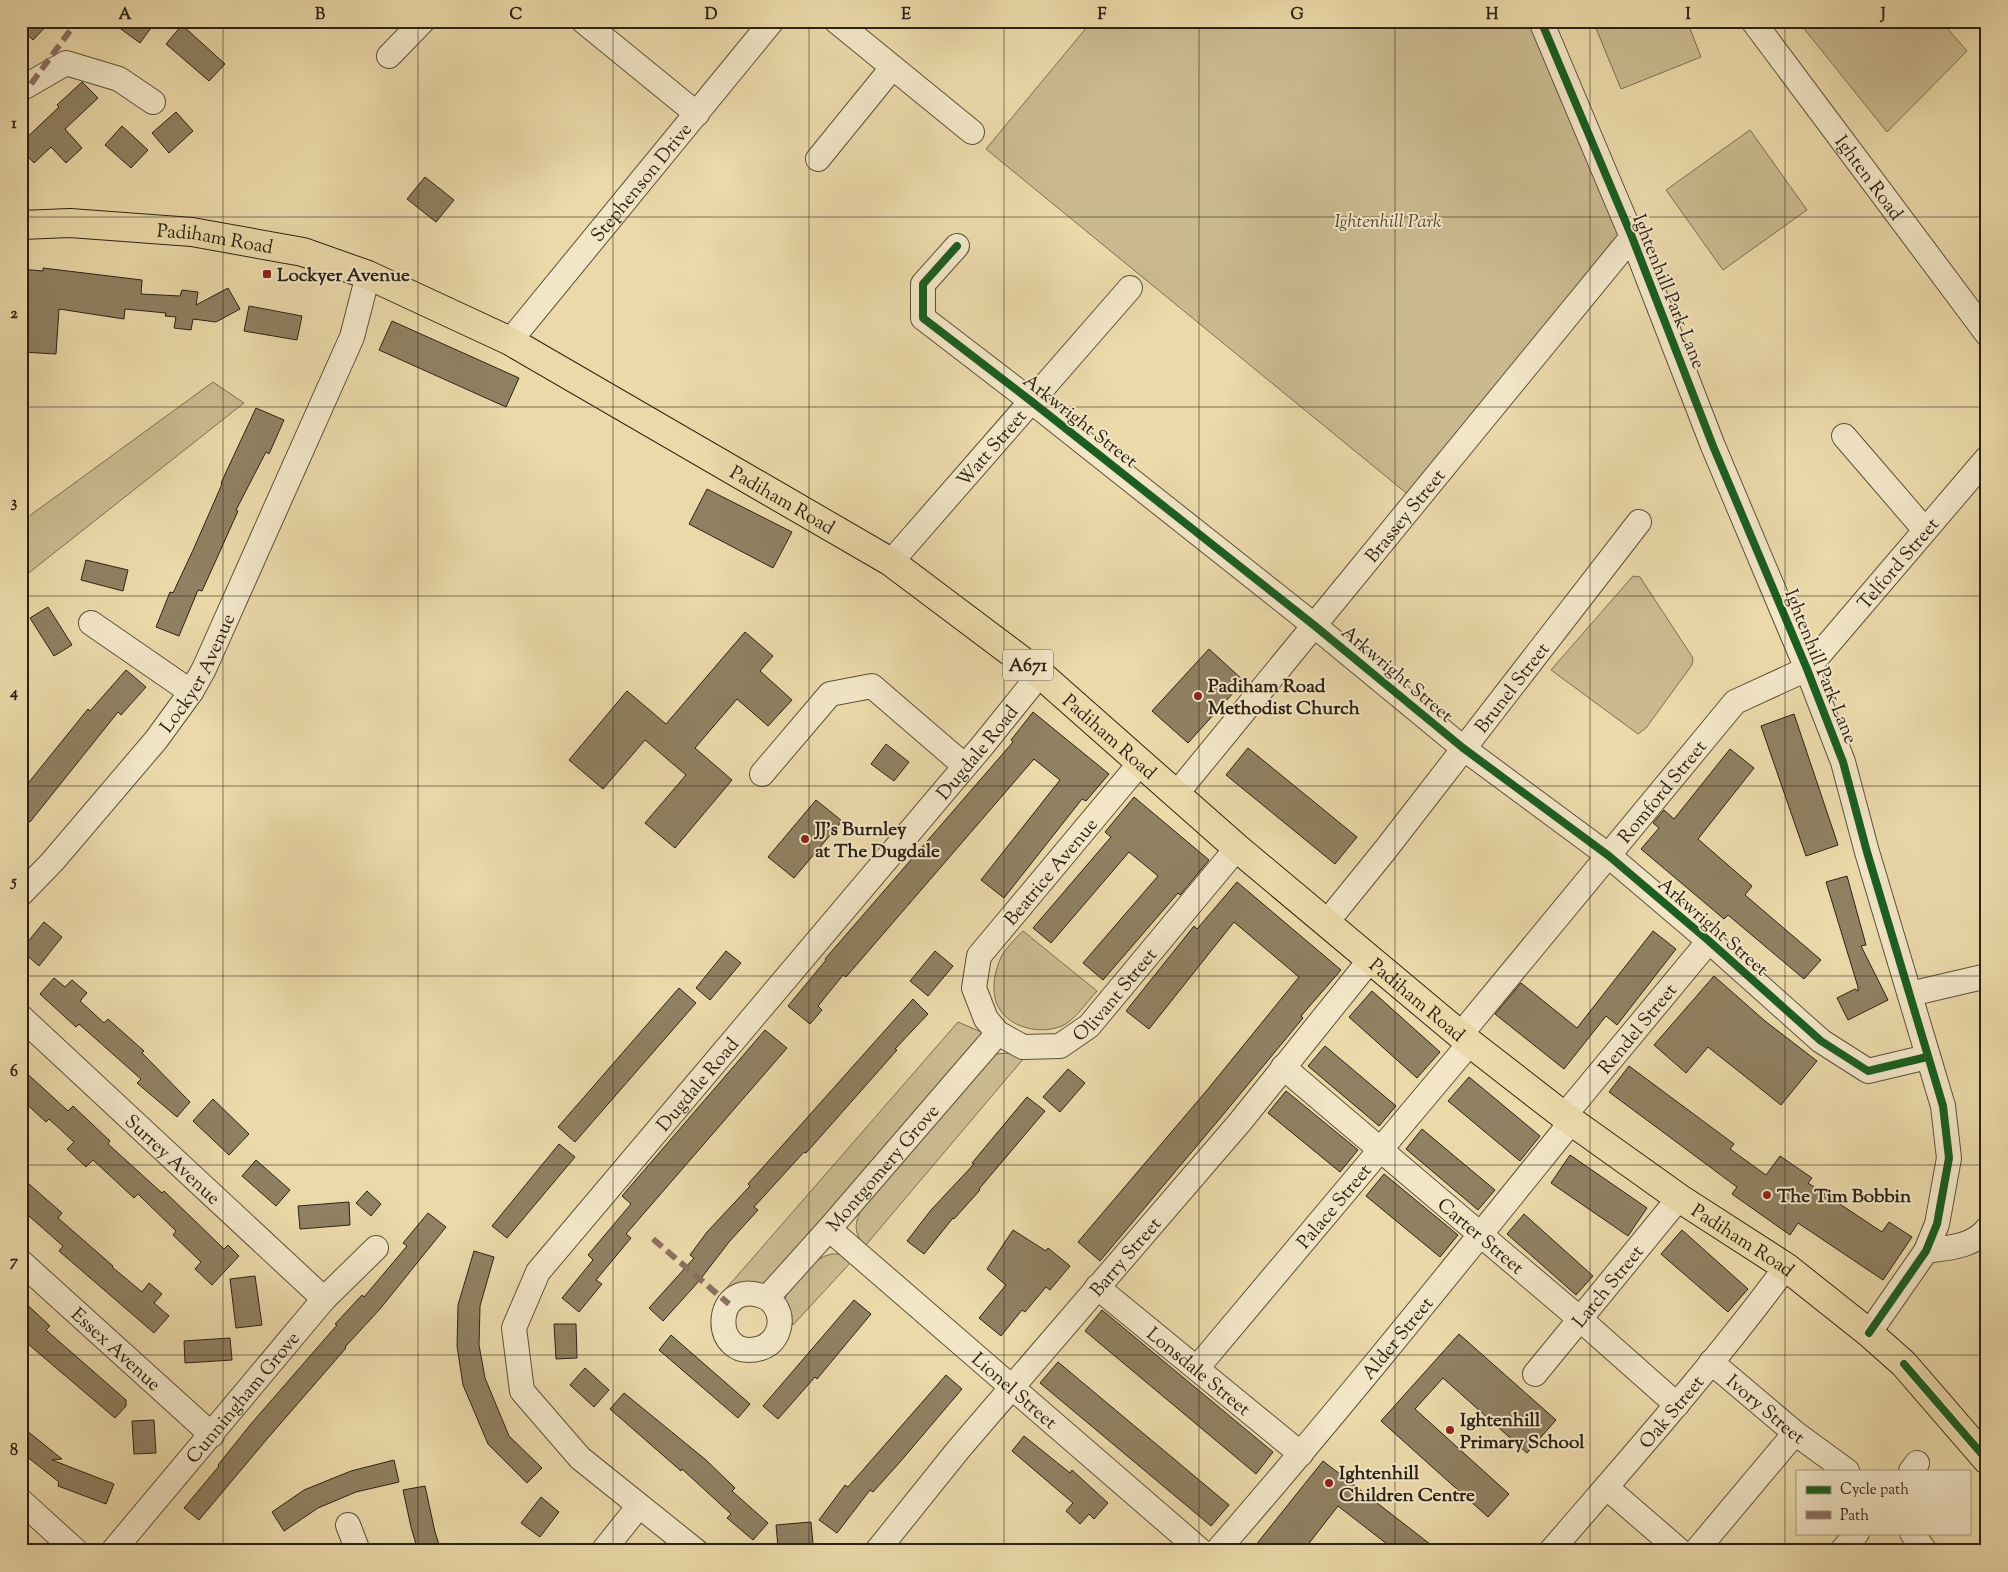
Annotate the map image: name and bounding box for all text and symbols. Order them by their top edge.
text: A [119,4,132,27]
text: B [315,4,325,27]
text: C [510,4,523,27]
text: D [705,4,718,27]
text: E [901,4,911,27]
text: F [1098,4,1107,27]
text: G [1290,4,1304,27]
text: H [1486,4,1499,27]
text: I [1685,4,1691,27]
text: J [1879,4,1886,27]
text: 1 [11,113,17,136]
street label: Stephenson Drive [585,118,700,249]
street label: Ighten Road [1827,131,1909,227]
park label: Ightenhill Park [1334,209,1442,236]
street label: Ightenhill Park Lane [1624,211,1711,373]
street label: Padiham Road [156,218,275,262]
place label: Lockyer Avenue [277,263,410,290]
marker: Lockyer Avenue [261,268,273,280]
text: 2 [10,303,18,326]
street label: Arkwright Street [1017,369,1143,476]
street label: Watt Street [951,404,1034,494]
street label: Padiham Road [724,460,839,543]
street label: Brassey Street [1360,464,1453,569]
text: 3 [11,492,18,515]
street label: Telford Street [1852,512,1947,617]
street label: Ightenhill Park Lane [1776,586,1863,748]
street label: Lockyer Avenue [155,610,243,739]
street label: Arkwright Street [1335,620,1459,730]
street label: Brunel Street [1469,637,1557,740]
road number: A671 [1003,650,1053,680]
place label: Padiham Road Methodist Church [1208,674,1361,723]
text: 4 [9,682,18,705]
street label: Padiham Road [1055,689,1162,787]
marker: Padiham Road Methodist Church [1192,690,1204,702]
street label: Dugdale Road [931,700,1026,807]
street label: Romford Street [1613,735,1715,850]
street label: Beatrice Avenue [999,813,1105,932]
place label: JJ’s Burnley at The Dugdale [813,817,940,866]
marker: JJ’s Burnley at The Dugdale [799,833,811,845]
text: 5 [9,871,17,894]
street label: Arkwright Street [1651,872,1774,984]
street label: Olivant Street [1068,943,1165,1049]
street label: Padiham Road [1362,953,1470,1049]
street label: Rendel Street [1593,978,1685,1081]
street label: Dugdale Road [651,1032,747,1138]
text: 6 [10,1061,18,1084]
street label: Montgomery Grove [821,1099,947,1239]
street label: Surrey Avenue [118,1109,226,1212]
street label: Palace Street [1292,1159,1379,1256]
place label: The Tim Bobbin [1777,1184,1912,1211]
marker: The Tim Bobbin [1761,1189,1773,1201]
street label: Carter Street [1430,1192,1529,1282]
street label: Padiham Road [1685,1198,1799,1285]
street label: Barry Street [1085,1212,1169,1304]
street label: Larch Street [1567,1240,1652,1335]
text: 7 [10,1251,19,1274]
street label: Alder Street [1356,1291,1441,1386]
street label: Essex Avenue [64,1302,166,1399]
street label: Lonsdale Street [1140,1322,1256,1424]
street label: Cunningham Grove [181,1327,307,1470]
street label: Lionel Street [965,1347,1062,1437]
street label: Ivory Street [1719,1369,1810,1452]
street label: Oak Street [1634,1370,1712,1456]
place label: Ightenhill Primary School [1460,1408,1585,1457]
marker: Ightenhill Primary School [1444,1424,1456,1436]
text: 8 [10,1440,18,1463]
place label: Ightenhill Children Centre [1339,1461,1475,1510]
legend [1796,1470,1970,1534]
marker: Ightenhill Children Centre [1323,1477,1335,1489]
text: Cycle path [1840,1480,1909,1501]
text: Path [1840,1506,1869,1527]

